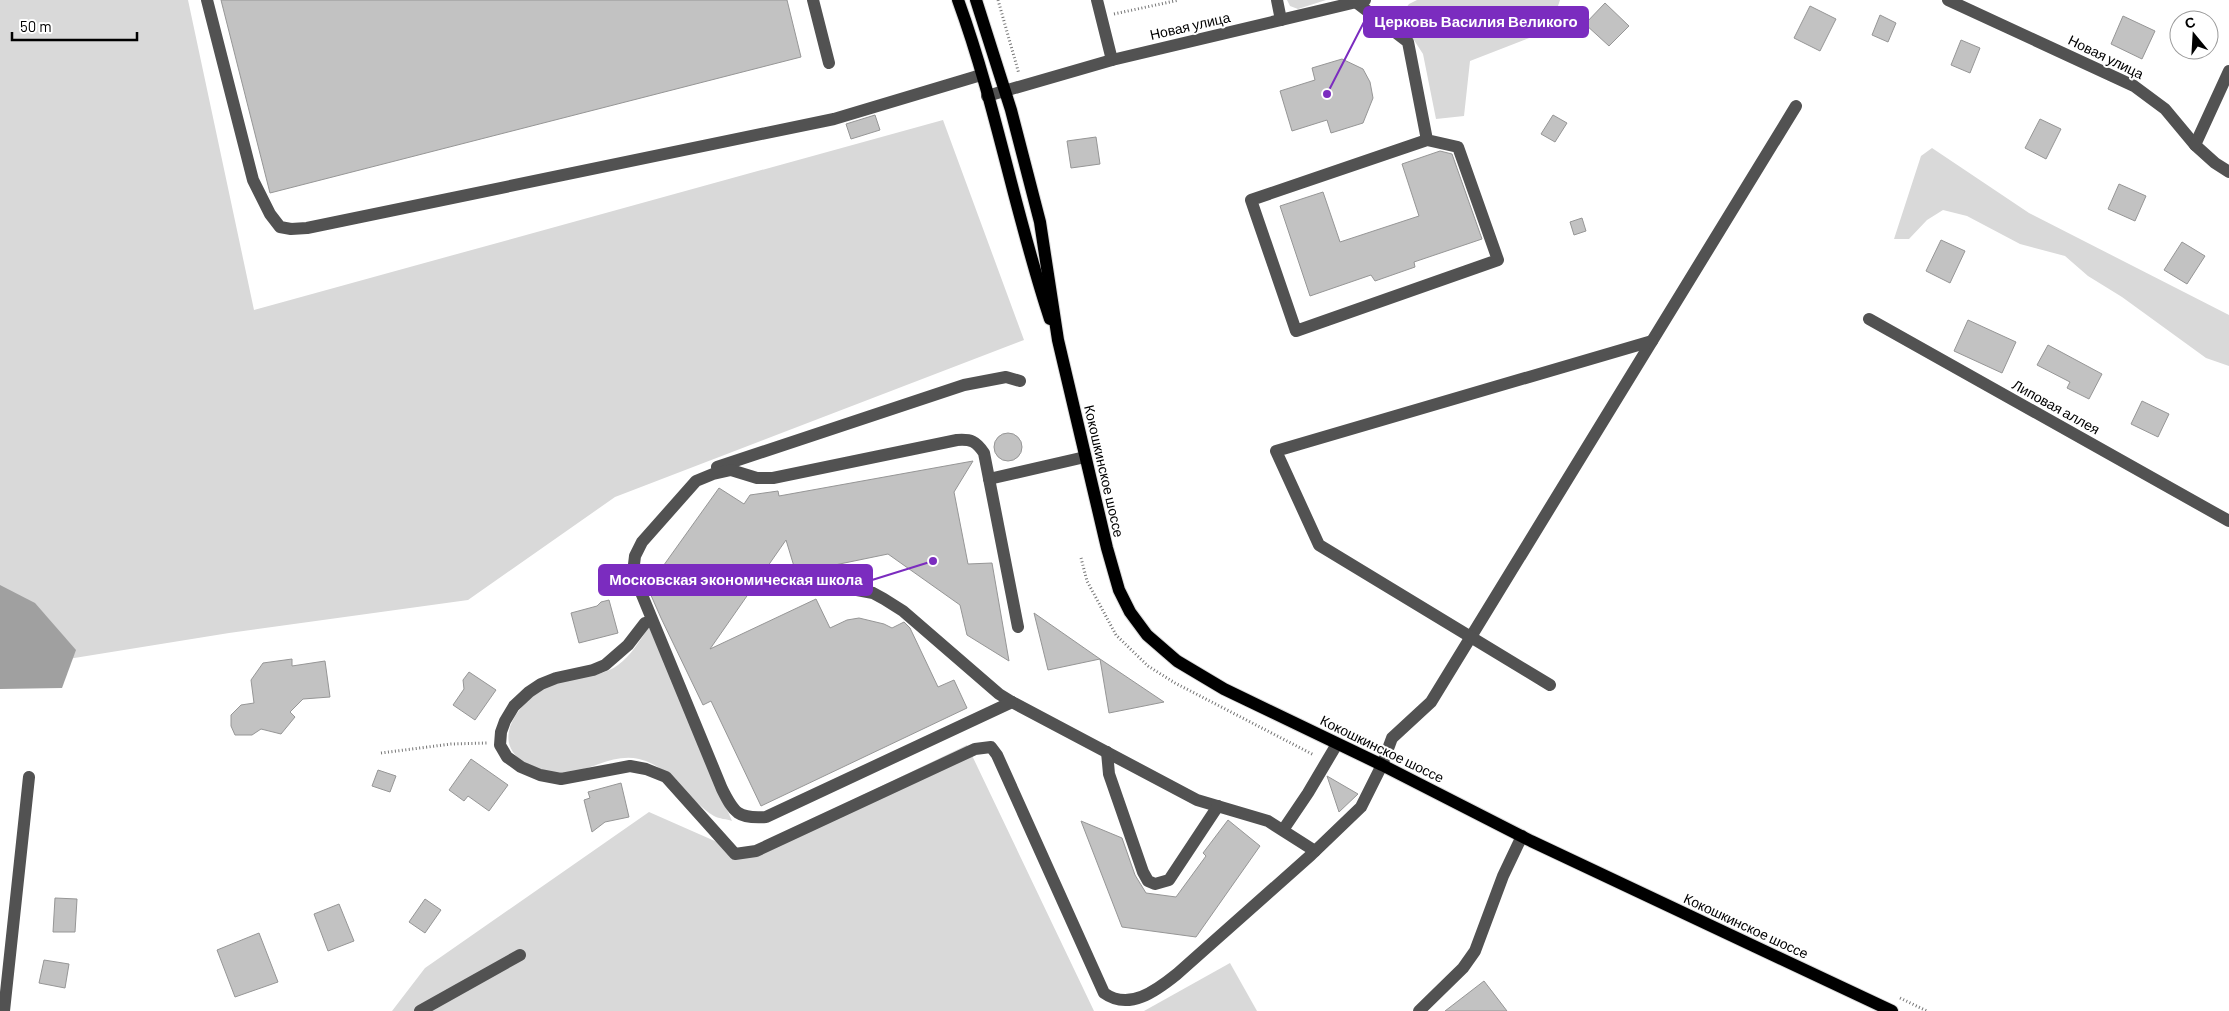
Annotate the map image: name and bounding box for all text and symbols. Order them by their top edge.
callout: Церковь Василия Великого [1364,7,1588,37]
street label: Новая улица [1148,8,1232,43]
scale bar [12,10,138,42]
north arrow [2169,10,2219,60]
text: Церковь Василия Великого [1374,12,1578,30]
text: С [2182,13,2197,32]
text: 50 m [20,17,52,35]
street label: Новая улица [2066,31,2147,82]
street label: Липовая аллея [2010,376,2103,438]
street label: Кокошкинское шоссе [1081,403,1128,539]
callout: Московская экономическая школа [599,565,872,595]
text: Московская экономическая школа [609,570,863,588]
street label: Кокошкинское шоссе [1318,711,1447,786]
street label: Кокошкинское шоссе [1681,889,1811,962]

